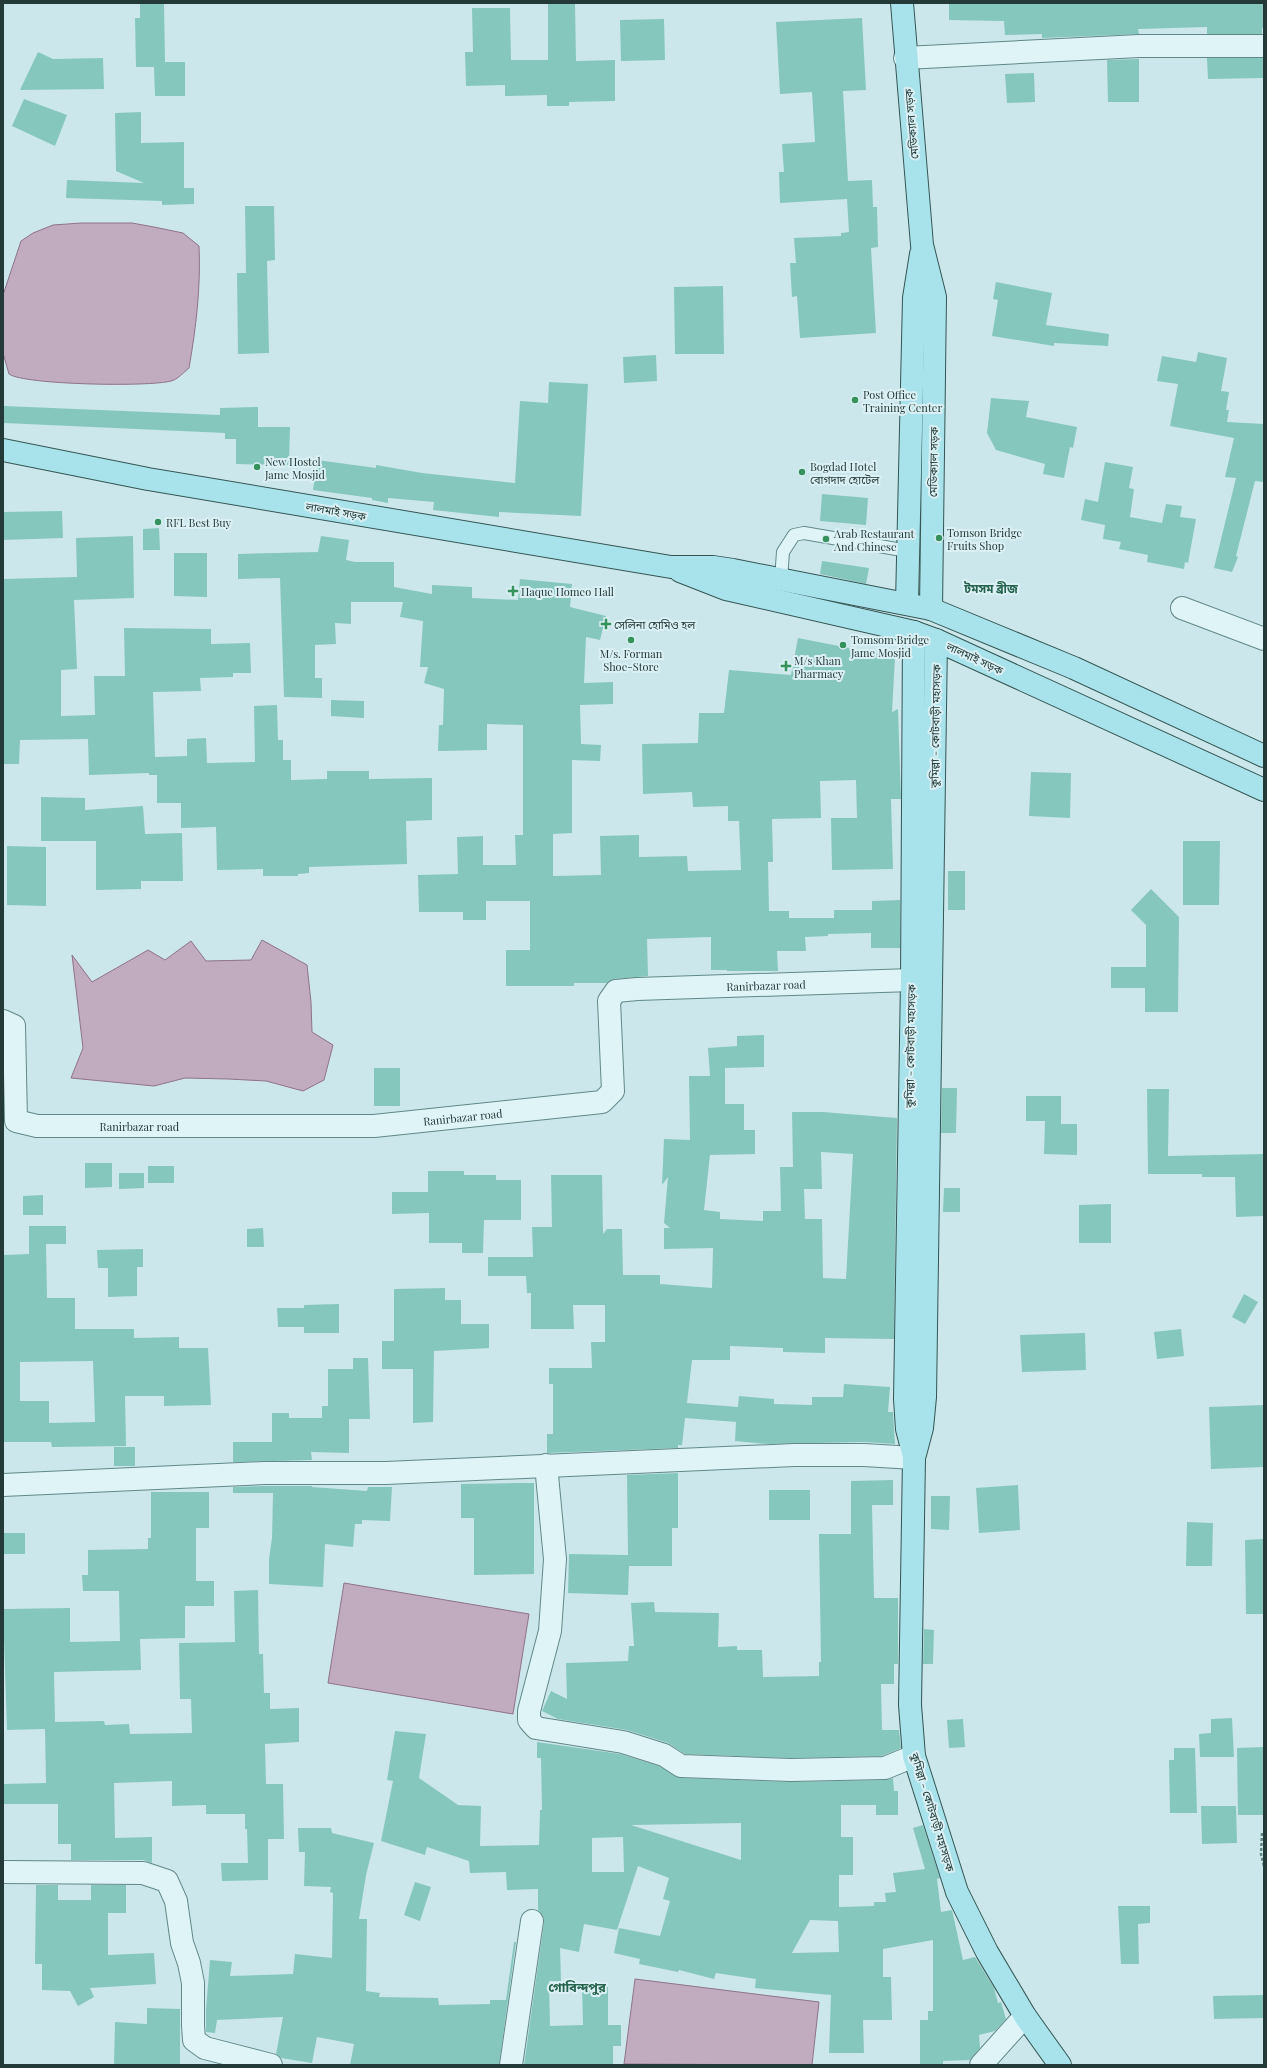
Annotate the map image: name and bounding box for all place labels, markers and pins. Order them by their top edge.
place label: Post Office Training Center [863,387,942,415]
marker: Post Office Training Center [850,395,860,405]
place label: New Hostel Jame Mosjid [264,454,325,482]
place label: Bogdad Hotel বোগদাদ হোটেল [810,459,880,487]
marker: New Hostel Jame Mosjid [252,462,262,472]
marker: Bogdad Hotel বোগদাদ হোটেল [797,467,807,477]
place label: RFL Best Buy [166,515,232,530]
marker: RFL Best Buy [153,517,163,527]
place label: Tomson Bridge Fruits Shop [947,525,1022,553]
place label: Arab Restaurant And Chinese [833,526,915,554]
marker: Tomson Bridge Fruits Shop [934,533,944,543]
marker: Arab Restaurant And Chinese [821,534,831,544]
place label: Haque Homeo Hall [521,584,614,599]
marker: Haque Homeo Hall [508,586,518,596]
place label: সেলিনা হোমিও হল [614,617,696,632]
marker: সেলিনা হোমিও হল [601,619,611,629]
place label: Tomsom Bridge Jame Mosjid [850,632,930,660]
marker: M/s. Forman Shoe-Store [626,635,636,645]
marker: Tomsom Bridge Jame Mosjid [838,640,848,650]
place label: M/s. Forman Shoe-Store [600,646,663,674]
place label: M/s Khan Pharmacy [794,653,844,681]
marker: M/s Khan Pharmacy [781,661,791,671]

